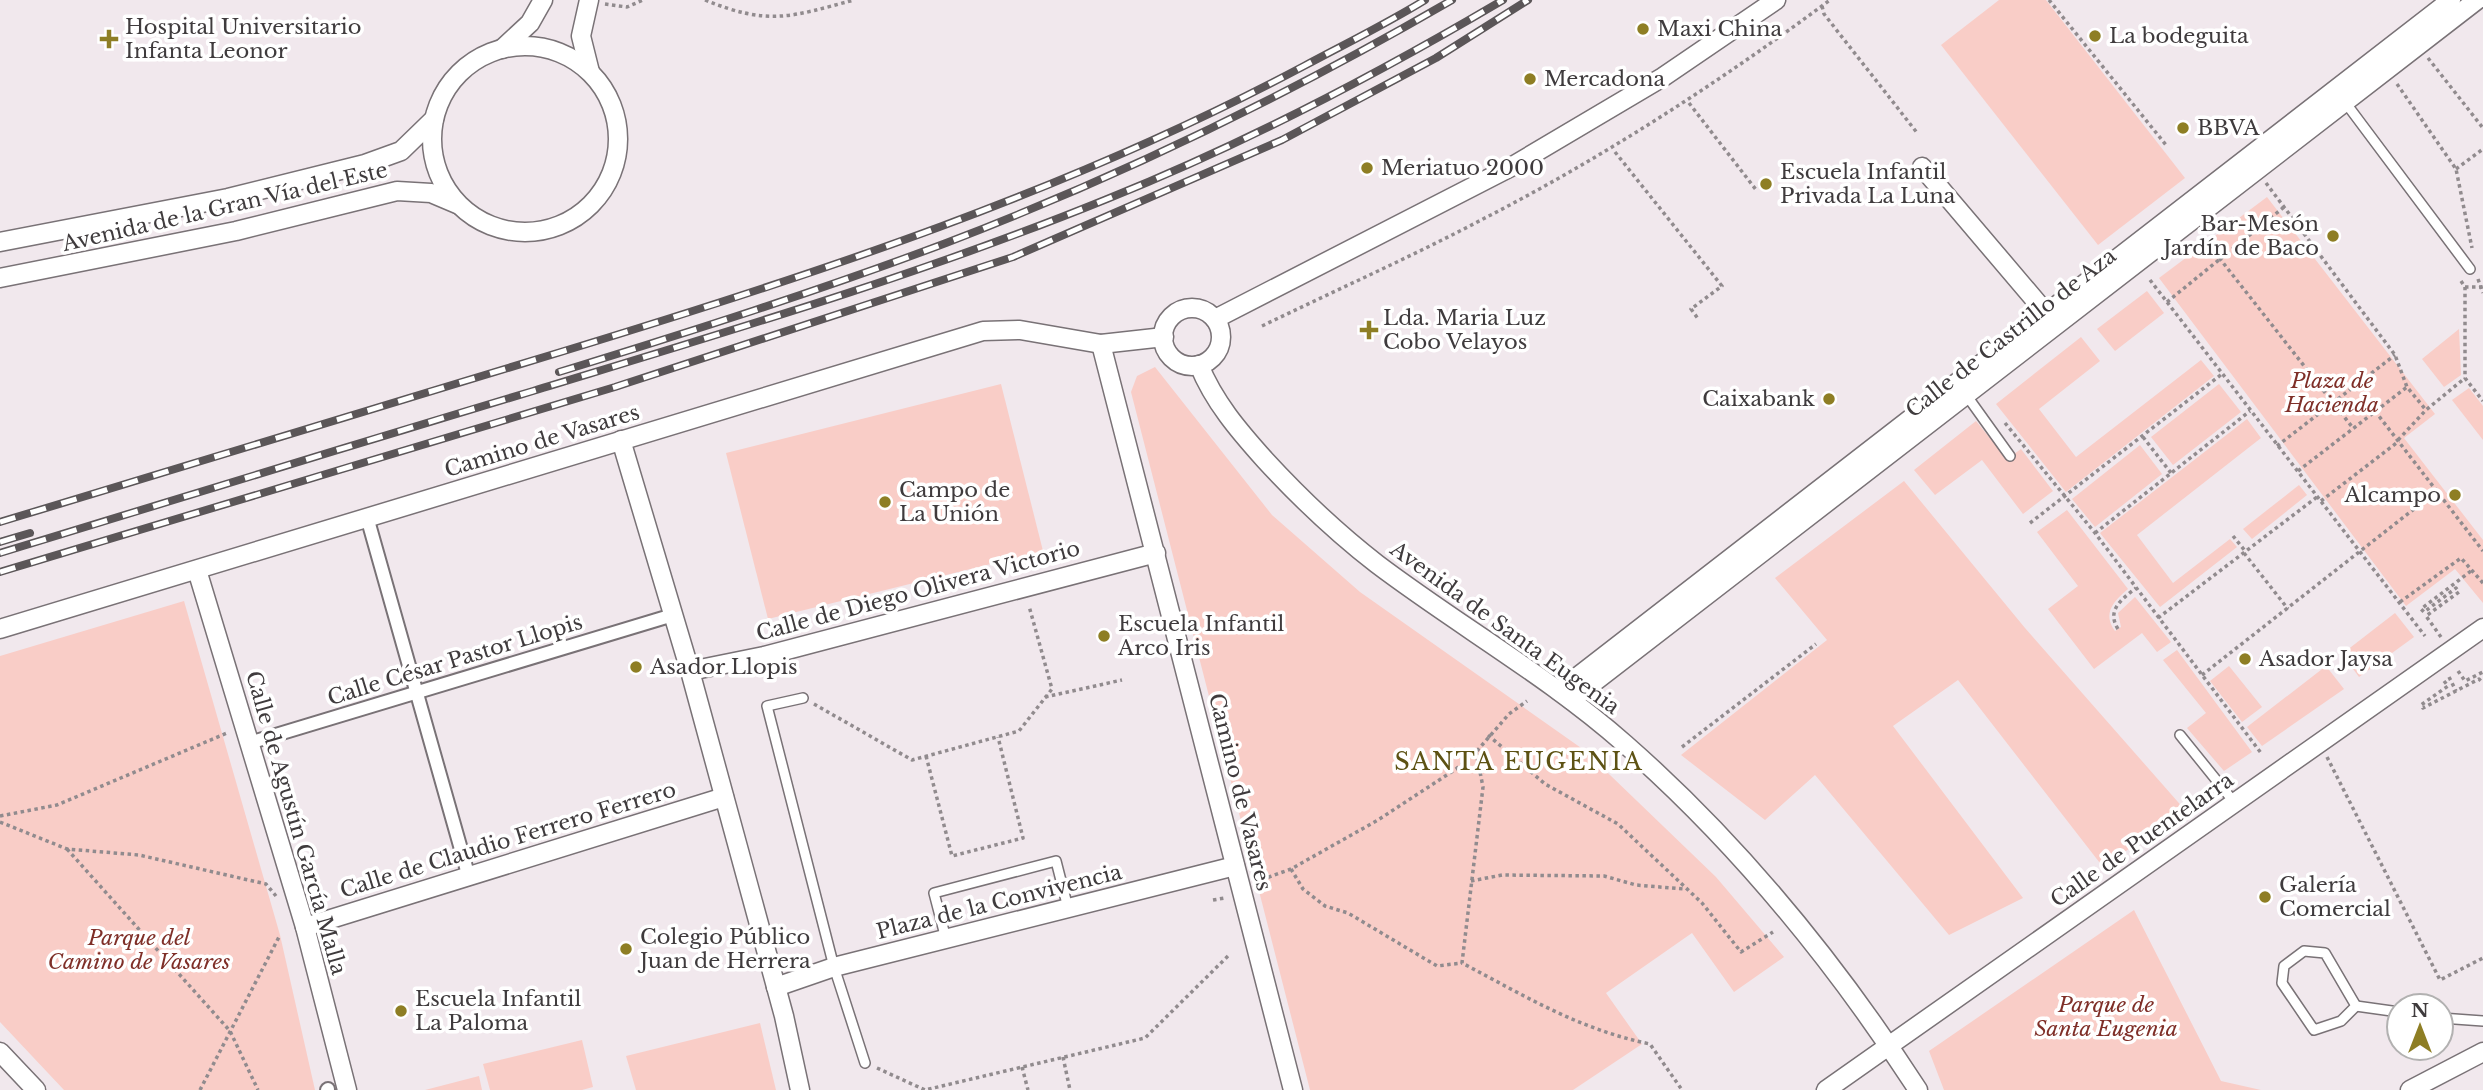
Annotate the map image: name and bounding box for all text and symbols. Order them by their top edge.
place label: Hospital Universitario Infanta Leonor [125,14,361,64]
place label: Maxi China [1657,16,1782,42]
marker: Maxi China [1635,21,1651,37]
place label: La bodeguita [2109,23,2249,49]
marker: La bodeguita [2087,28,2103,44]
marker: Hospital Universitario Infanta Leonor [99,29,119,49]
place label: Mercadona [1544,66,1665,92]
marker: Mercadona [1522,71,1538,87]
place label: BBVA [2197,115,2260,141]
marker: BBVA [2175,120,2191,136]
place label: Meriatuo 2000 [1381,155,1544,181]
street label: Avenida de la Gran Vía del Este [59,157,390,257]
place label: Escuela Infantil Privada La Luna [1780,159,1956,209]
marker: Meriatuo 2000 [1359,160,1375,176]
marker: Escuela Infantil Privada La Luna [1758,176,1774,192]
place label: Bar-Mesón Jardín de Baco [2160,211,2319,261]
marker: Bar-Mesón Jardín de Baco [2325,228,2341,244]
street label: Calle de Castrillo de Aza [1901,243,2122,423]
place label: Lda. Maria Luz Cobo Velayos [1383,305,1546,355]
marker: Lda. Maria Luz Cobo Velayos [1361,322,1377,338]
park label: Plaza de Hacienda [2284,368,2379,418]
place label: Caixabank [1702,386,1815,412]
marker: Caixabank [1821,391,1837,407]
street label: Camino de Vasares [441,399,643,483]
place label: Campo de La Unión [899,477,1010,527]
place label: Alcampo [2344,482,2441,508]
marker: Alcampo [2447,487,2463,503]
marker: Campo de La Unión [877,494,893,510]
street label: Calle de Diego Olivera Victorio [753,535,1083,647]
street label: Avenida de Santa Eugenia [1385,535,1625,720]
street label: Calle César Pastor Llopis [324,609,586,711]
place label: Escuela Infantil Arco Iris [1117,611,1284,661]
marker: Escuela Infantil Arco Iris [1096,628,1112,644]
place label: Asador Jaysa [2258,646,2393,672]
marker: Asador Jaysa [2237,651,2253,667]
place label: Asador Llopis [649,654,798,680]
marker: Asador Llopis [628,659,644,675]
street label: Calle de Agustín García Malla [240,668,352,978]
street label: Camino de Vasares [1203,691,1277,893]
district label: SANTA EUGENIA [1394,747,1644,776]
street label: Calle de Puentelarra [2045,767,2239,913]
street label: Calle de Claudio Ferrero Ferrero [337,776,679,904]
street label: Plaza de la Convivencia [874,859,1125,945]
place label: Galería Comercial [2279,872,2391,922]
marker: Galería Comercial [2257,889,2273,905]
place label: Colegio Público Juan de Herrera [637,924,811,974]
park label: Parque del Camino de Vasares [48,925,230,975]
marker: Colegio Público Juan de Herrera [618,941,634,957]
place label: Escuela Infantil La Paloma [415,986,581,1036]
park label: Parque de Santa Eugenia [2034,992,2178,1042]
north arrow [2385,992,2455,1062]
text: N [2411,999,2429,1022]
marker: Escuela Infantil La Paloma [393,1003,409,1019]

